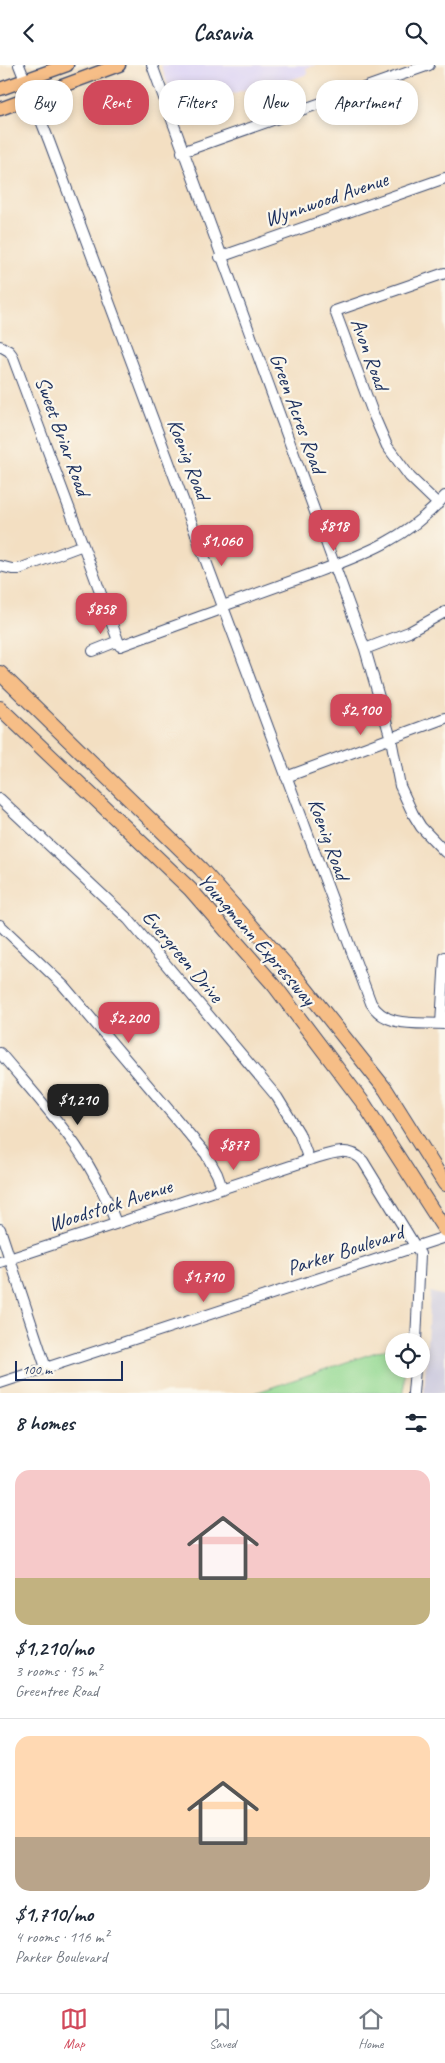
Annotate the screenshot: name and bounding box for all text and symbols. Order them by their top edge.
icon: back [15,19,43,47]
text: Casavia [193,19,252,47]
icon: search [402,19,430,47]
chip: Buy [15,80,73,125]
chip: Rent [83,80,149,125]
chip: Filters [159,80,234,125]
chip: New [244,80,306,125]
chip: Apartment [316,80,418,125]
street label: Wynnwood Avenue [261,165,392,232]
street label: Avon Road [345,314,396,396]
street label: Green Acres Road [264,349,333,479]
street label: Sweet Briar Road [29,373,98,503]
street label: Koenig Road [162,415,217,506]
pin: $818 [304,509,364,552]
text: $818 [320,516,348,536]
pin: $1,060 [181,525,263,567]
text: $1,060 [202,531,242,551]
pin: $858 [71,593,131,635]
text: $858 [87,599,115,619]
pin: $2,100 [320,693,402,736]
text: $2,100 [341,700,381,720]
street label: Koenig Road [302,795,357,886]
street label: Youngmann Expressway [192,867,323,1012]
street label: Evergreen Drive [137,904,230,1009]
pin: $2,200 [88,1001,170,1044]
text: $2,200 [109,1008,149,1028]
pin: $1,210 [37,1083,119,1126]
text: $1,210 [58,1090,98,1110]
pin: $877 [204,1129,264,1171]
text: $877 [220,1135,248,1155]
street label: Woodstock Avenue [45,1172,176,1237]
street label: Parker Boulevard [284,1218,410,1281]
pin: $1,710 [163,1261,245,1303]
text: $1,710 [184,1267,224,1287]
map controls [385,1333,430,1378]
button: locate [385,1333,430,1378]
scale bar [15,1358,122,1381]
text: 100 m [22,1361,52,1378]
icon: filters [402,1409,430,1437]
text: 8 homes [15,1410,74,1436]
icon: home [178,1503,268,1593]
text: $1,210/mo [15,1635,93,1661]
text: 3 rooms · 95 m² [15,1661,101,1681]
text: Greentree Road [15,1681,98,1701]
icon: home [178,1768,268,1858]
text: $1,710/mo [15,1901,93,1927]
text: 4 rooms · 116 m² [15,1927,109,1947]
text: Parker Boulevard [15,1947,107,1967]
tab: Map [60,2005,88,2052]
tab: Saved [208,2005,236,2052]
tab: Home [357,2005,385,2052]

